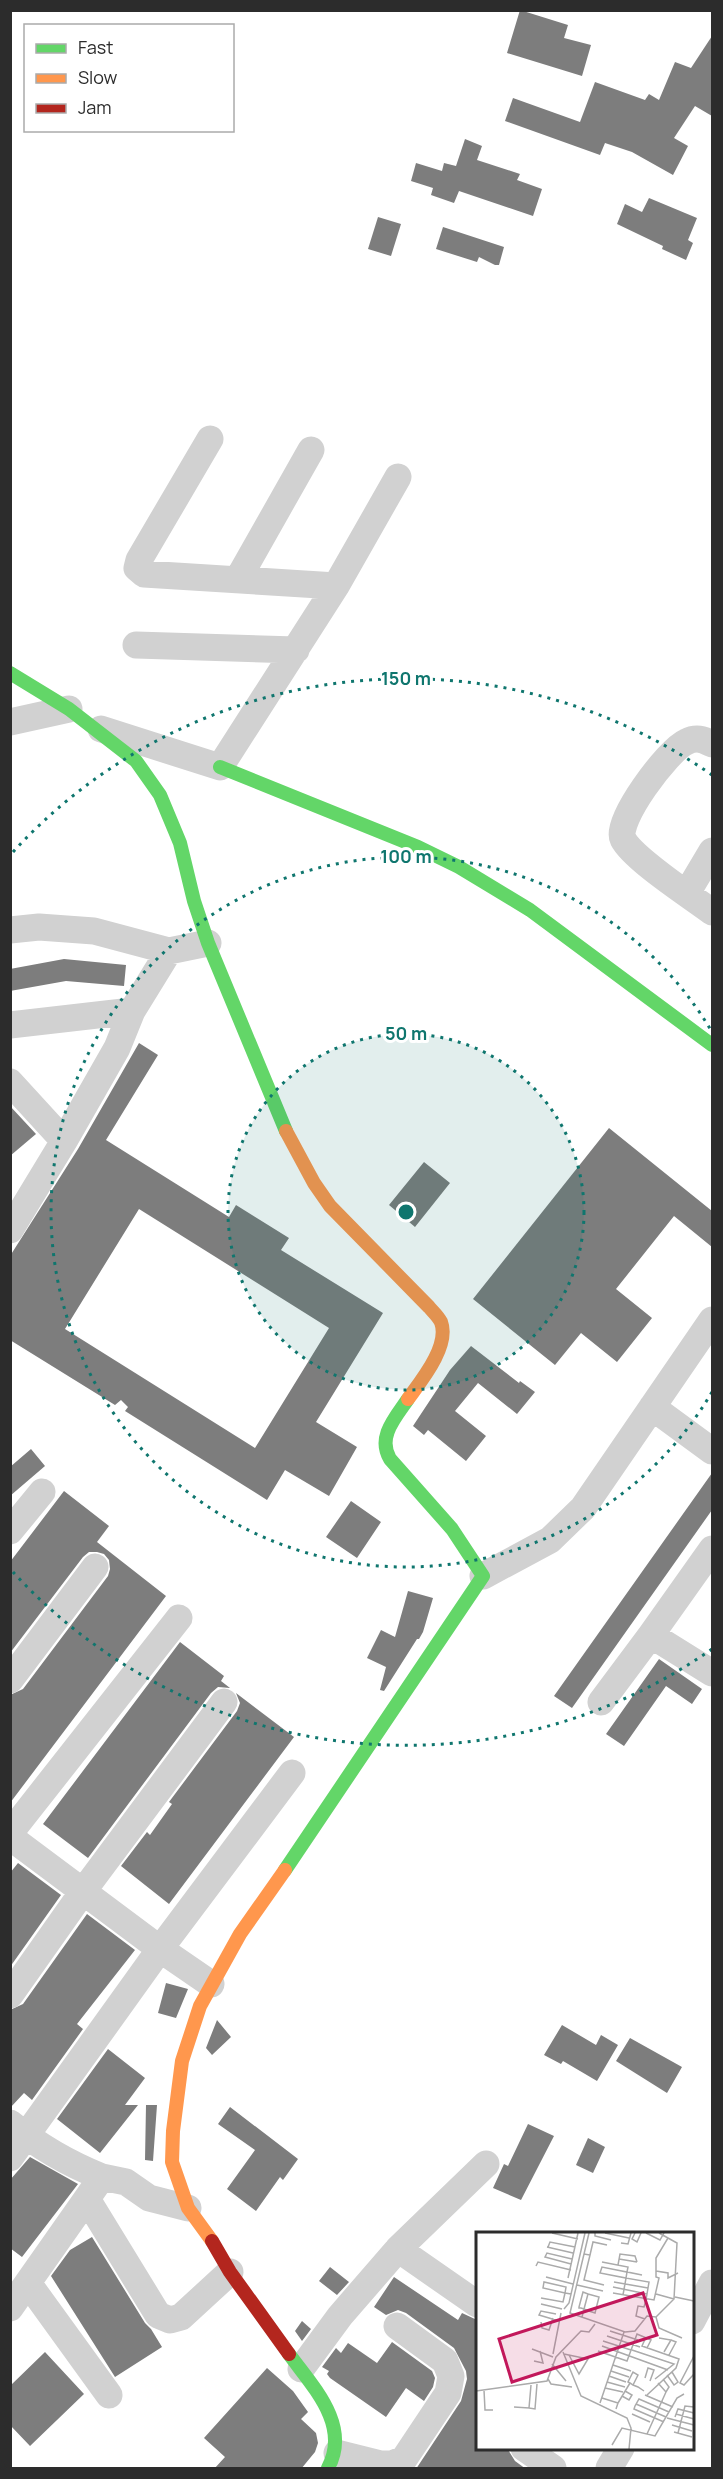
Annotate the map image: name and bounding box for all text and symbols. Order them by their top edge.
legend [24,24,234,132]
text: Fast [78,35,113,59]
text: Slow [78,65,118,89]
text: Jam [78,95,112,119]
text: 150 m [381,666,431,690]
text: 100 m [380,844,432,868]
text: 50 m [385,1021,427,1045]
centre of rings [396,1202,416,1222]
inset map [476,2232,693,2449]

